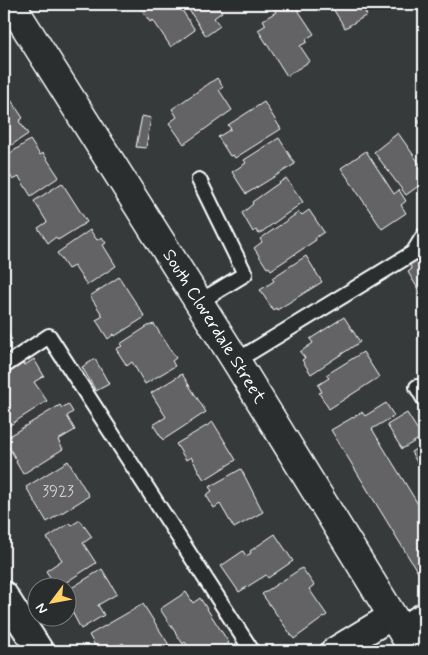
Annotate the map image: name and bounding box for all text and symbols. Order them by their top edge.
street label: South Cloverdale Street [157,245,271,408]
house number: 3923 [42,482,74,502]
north arrow [28,578,78,628]
text: N [32,600,52,617]

